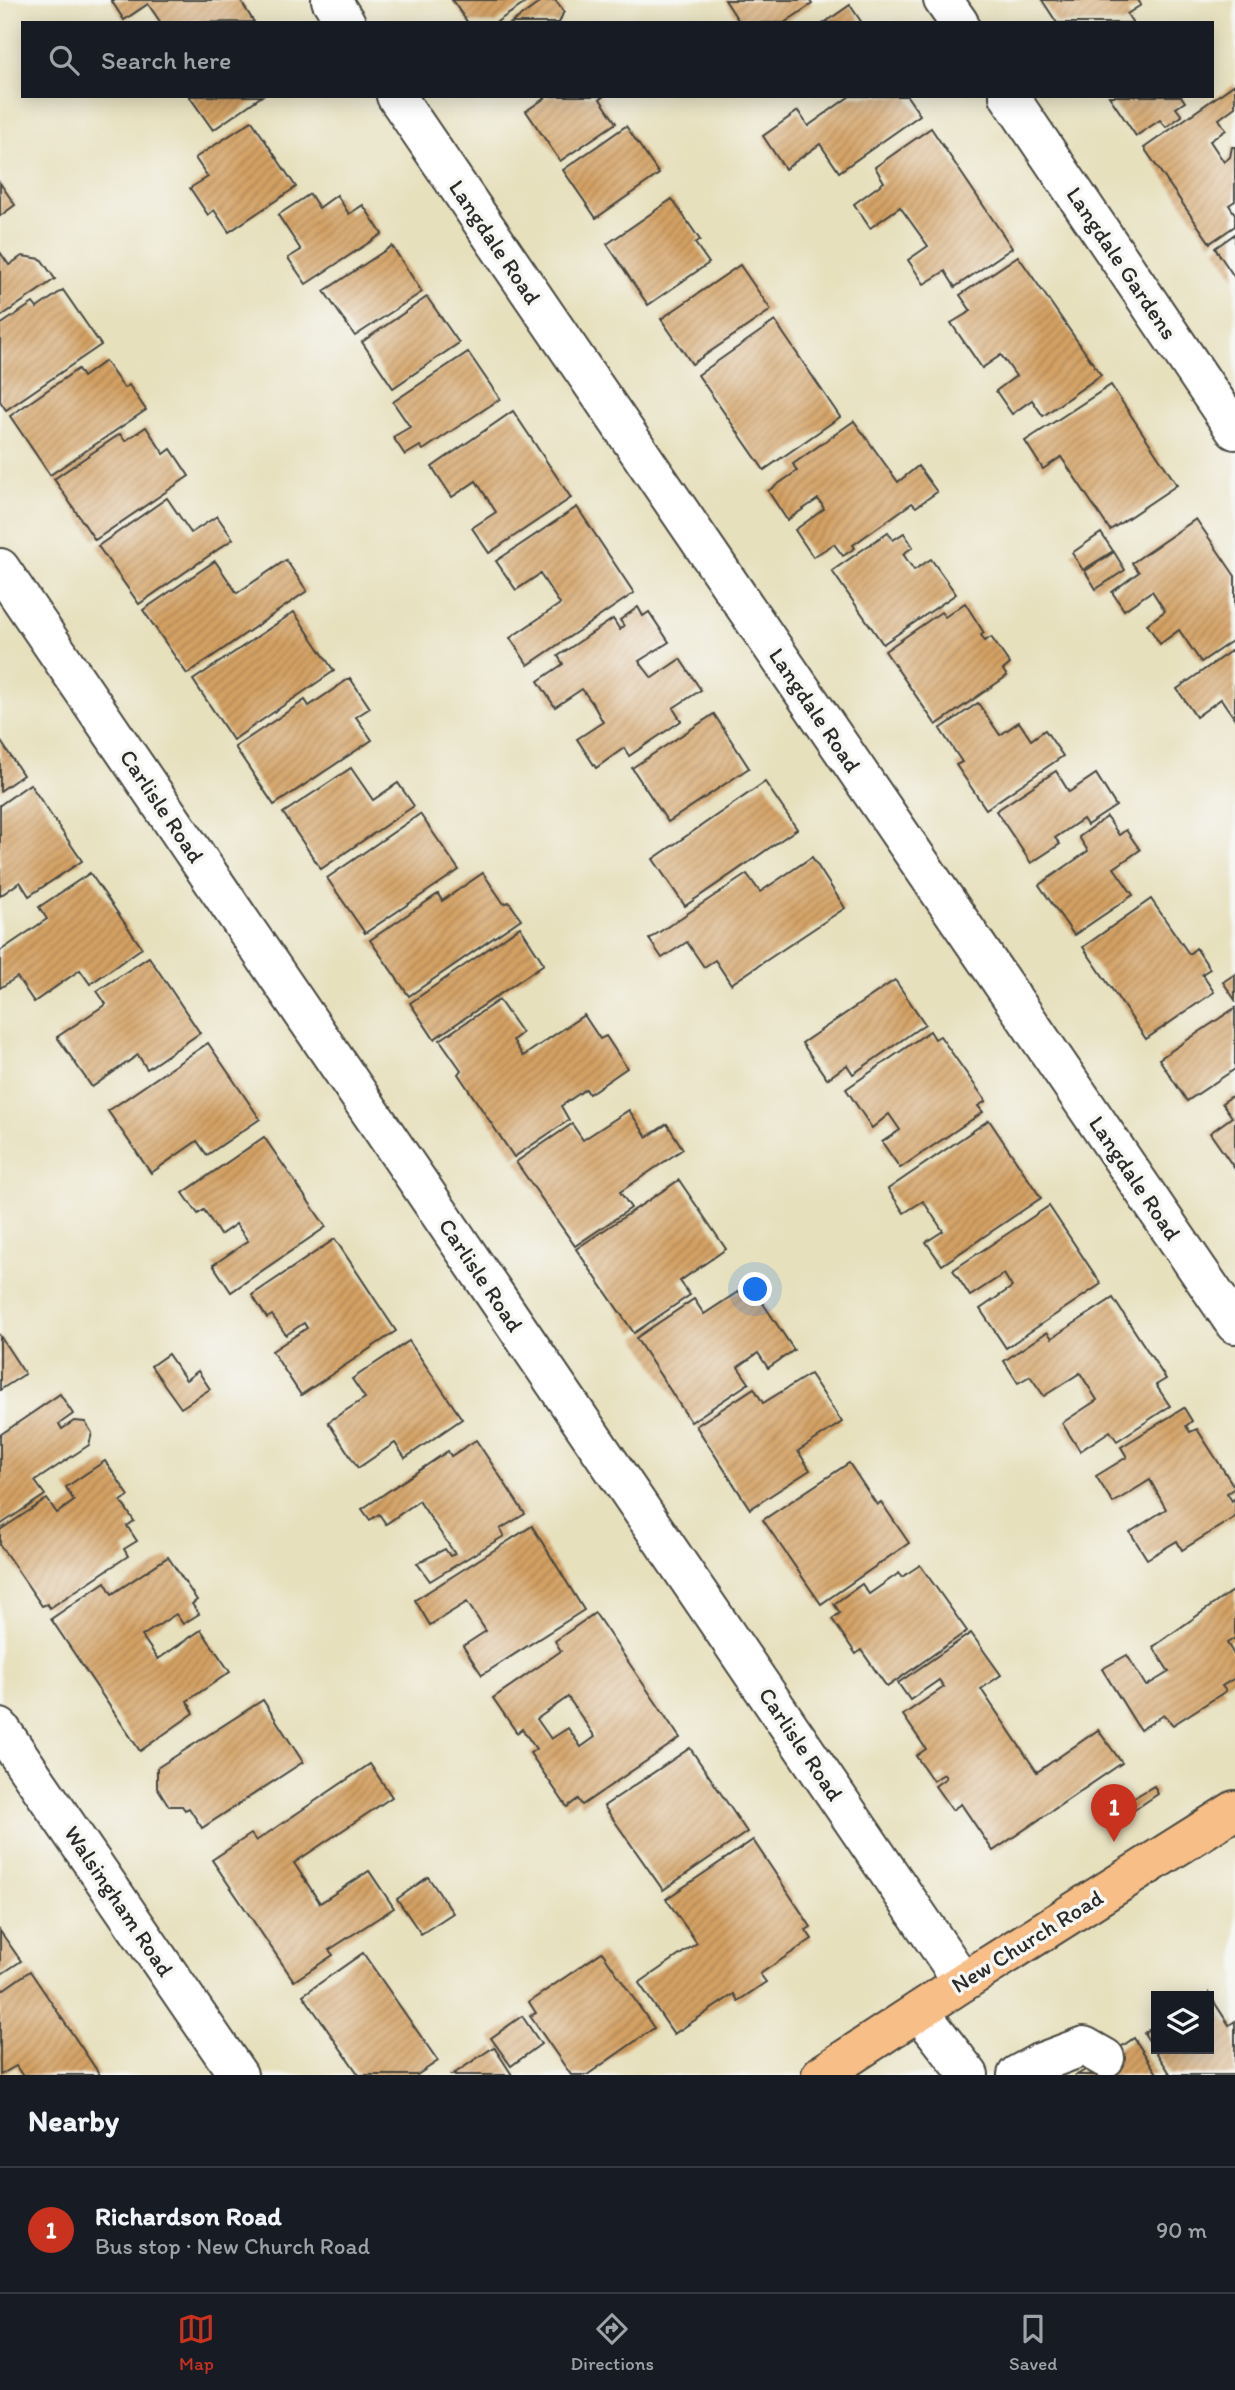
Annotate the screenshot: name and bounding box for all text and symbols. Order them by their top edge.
search box [21,21,1214,98]
icon: search [45,41,83,79]
text: Search here [101,44,231,76]
street label: Langdale Road [443,174,547,310]
street label: Langdale Gardens [1061,181,1183,345]
street label: Langdale Road [763,642,867,778]
street label: Carlisle Road [114,744,210,868]
street label: Langdale Road [1083,1110,1187,1246]
street label: Carlisle Road [433,1213,529,1337]
your location [738,1272,772,1306]
street label: Carlisle Road [753,1682,849,1806]
pin: 1 [1091,1784,1137,1842]
street label: Walsingham Road [58,1820,180,1982]
street label: New Church Road [946,1883,1108,1999]
map controls [1151,1991,1214,2054]
button: layers [1151,1991,1214,2054]
text: Nearby [28,2102,119,2139]
text: Richardson Road [95,2200,282,2232]
text: 1 [46,2216,56,2244]
text: 90 m [1156,2216,1207,2244]
text: Bus stop · New Church Road [95,2232,370,2260]
tab: Map [177,2310,215,2375]
tab: Directions [570,2310,654,2375]
tab: Saved [1009,2310,1057,2375]

